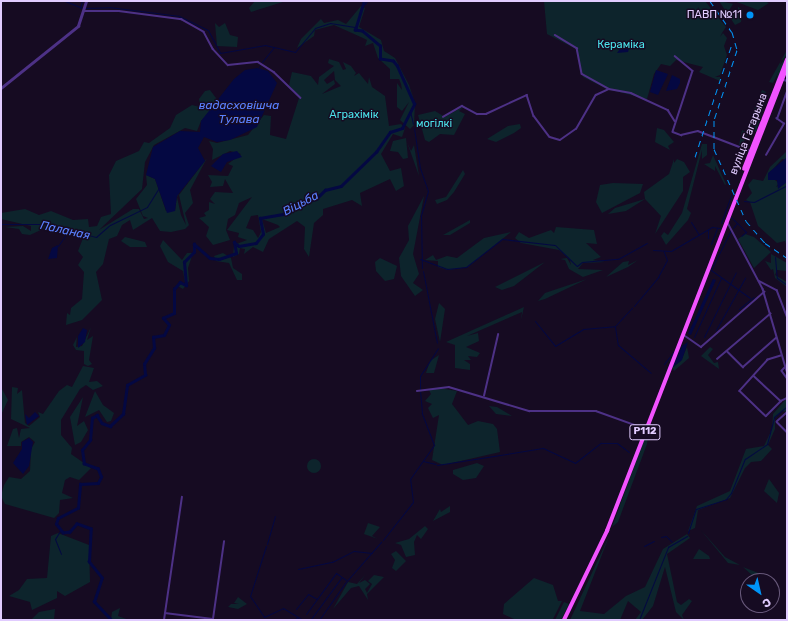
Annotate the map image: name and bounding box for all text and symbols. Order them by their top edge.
place label: ПАВП №11 [687,8,742,22]
marker: ПАВП №11 [745,10,755,20]
park label: Кераміка [597,38,645,52]
street label: вуліца Гагарына [727,91,771,177]
water label: вадасховішча Тулава [199,99,279,127]
park label: Аграхімік [329,108,379,122]
park label: могілкі [416,117,452,131]
water label: Віцьба [281,189,321,219]
water label: Паланая [39,219,91,243]
road number: Р112 [629,424,661,440]
north arrow [740,573,780,613]
text: С [760,595,773,610]

